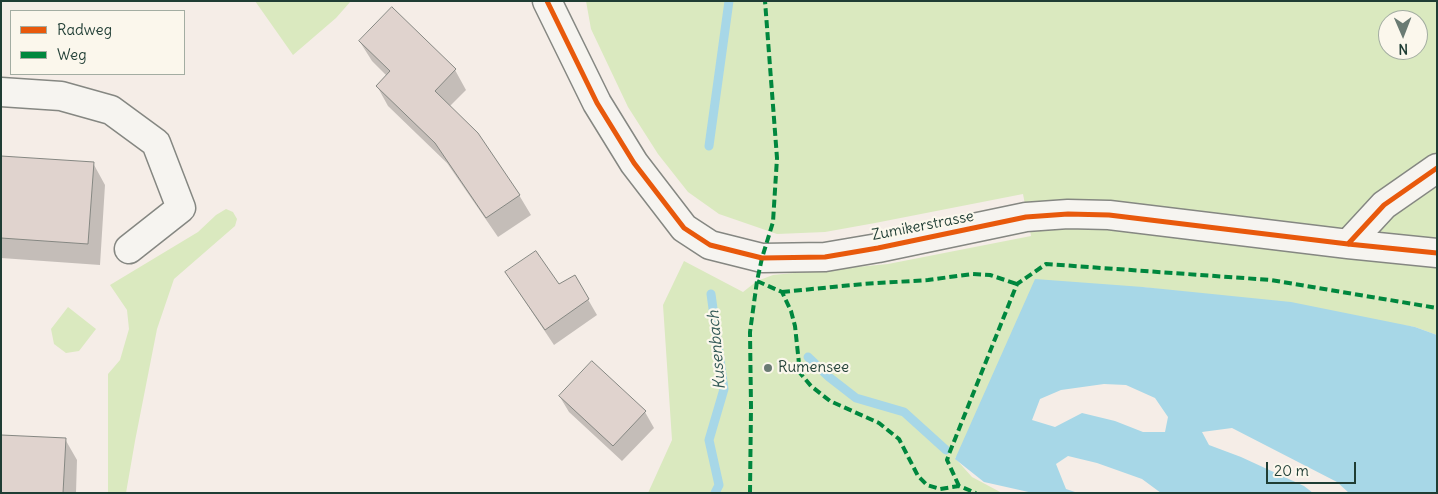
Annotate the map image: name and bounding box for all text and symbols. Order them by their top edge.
legend [10,10,185,75]
north arrow [1378,10,1428,60]
text: Radweg [57,20,112,39]
text: N [1398,40,1408,58]
text: Weg [57,45,87,64]
street label: Zumikerstrasse [871,207,975,245]
water label: Kusenbach [704,310,730,390]
place label: Rumensee [778,359,849,377]
marker: Rumensee [762,362,774,374]
scale bar [1268,452,1358,484]
text: 20 m [1274,461,1309,480]

